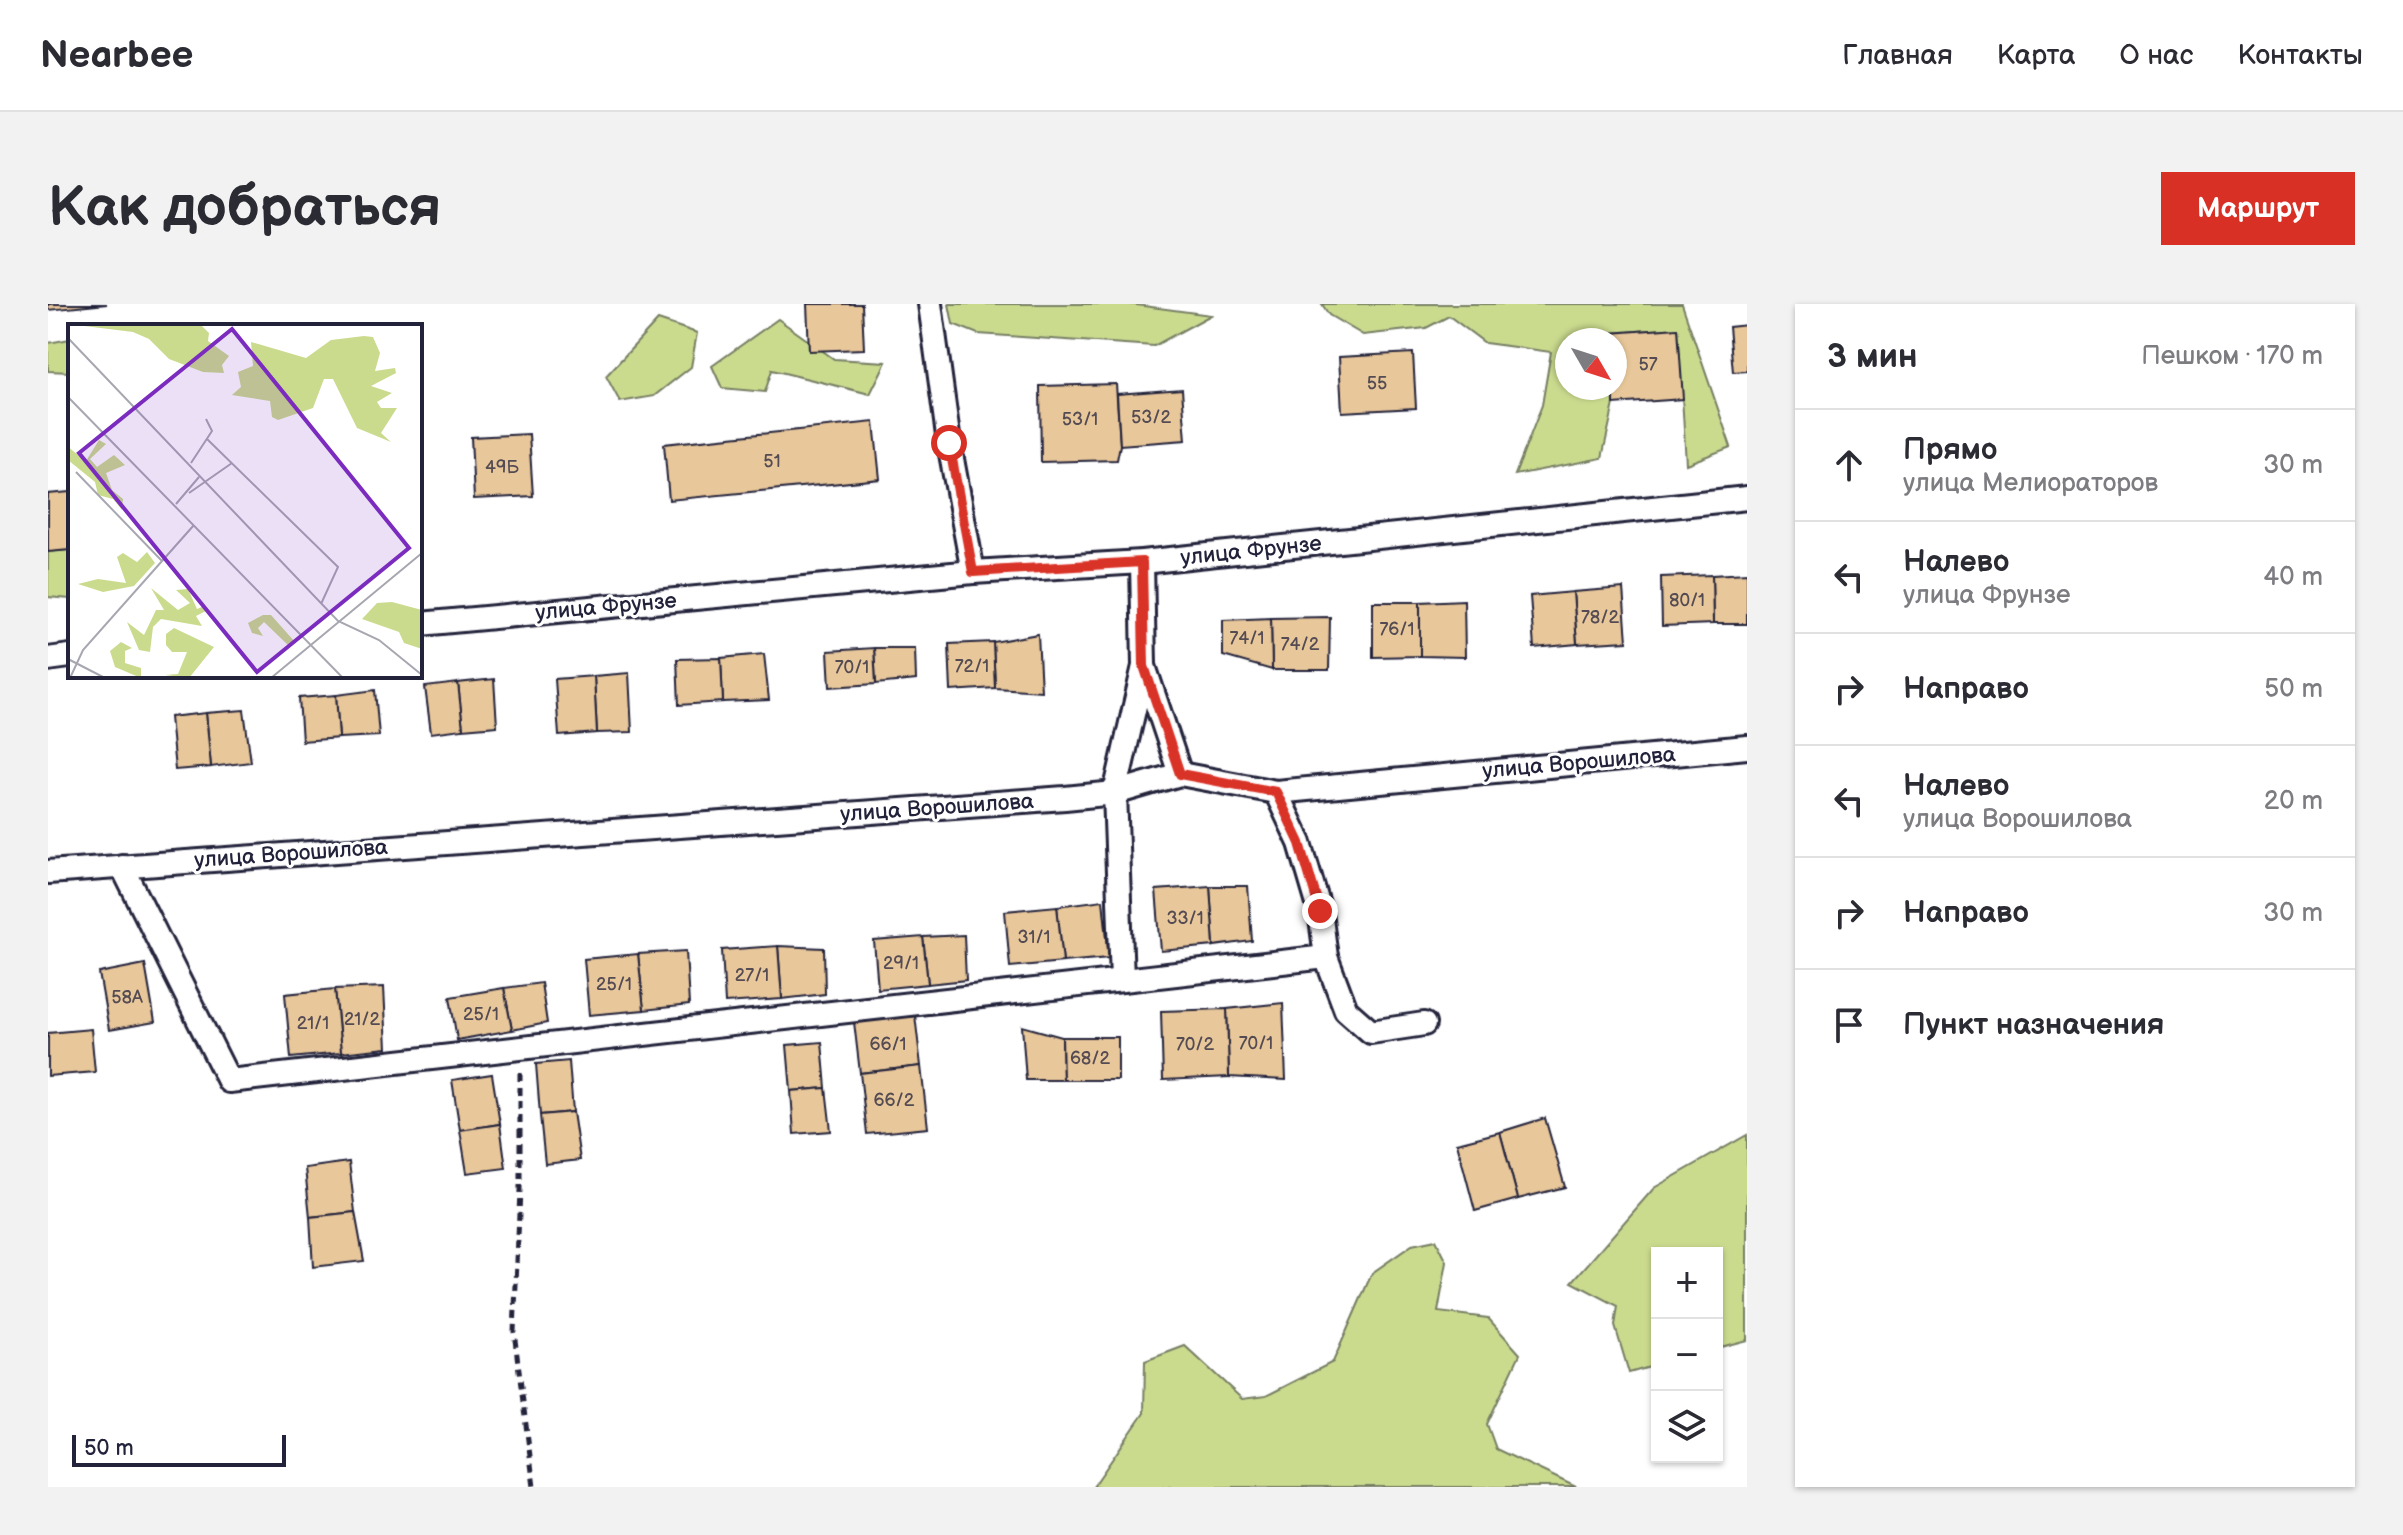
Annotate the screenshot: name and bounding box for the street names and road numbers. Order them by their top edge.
street label: улица Фрунзе [1179,530,1323,572]
street label: улица Фрунзе [534,587,678,627]
street label: улица Ворошилова [1481,741,1677,785]
street label: улица Ворошилова [839,788,1035,828]
street label: улица Ворошилова [193,834,389,874]

